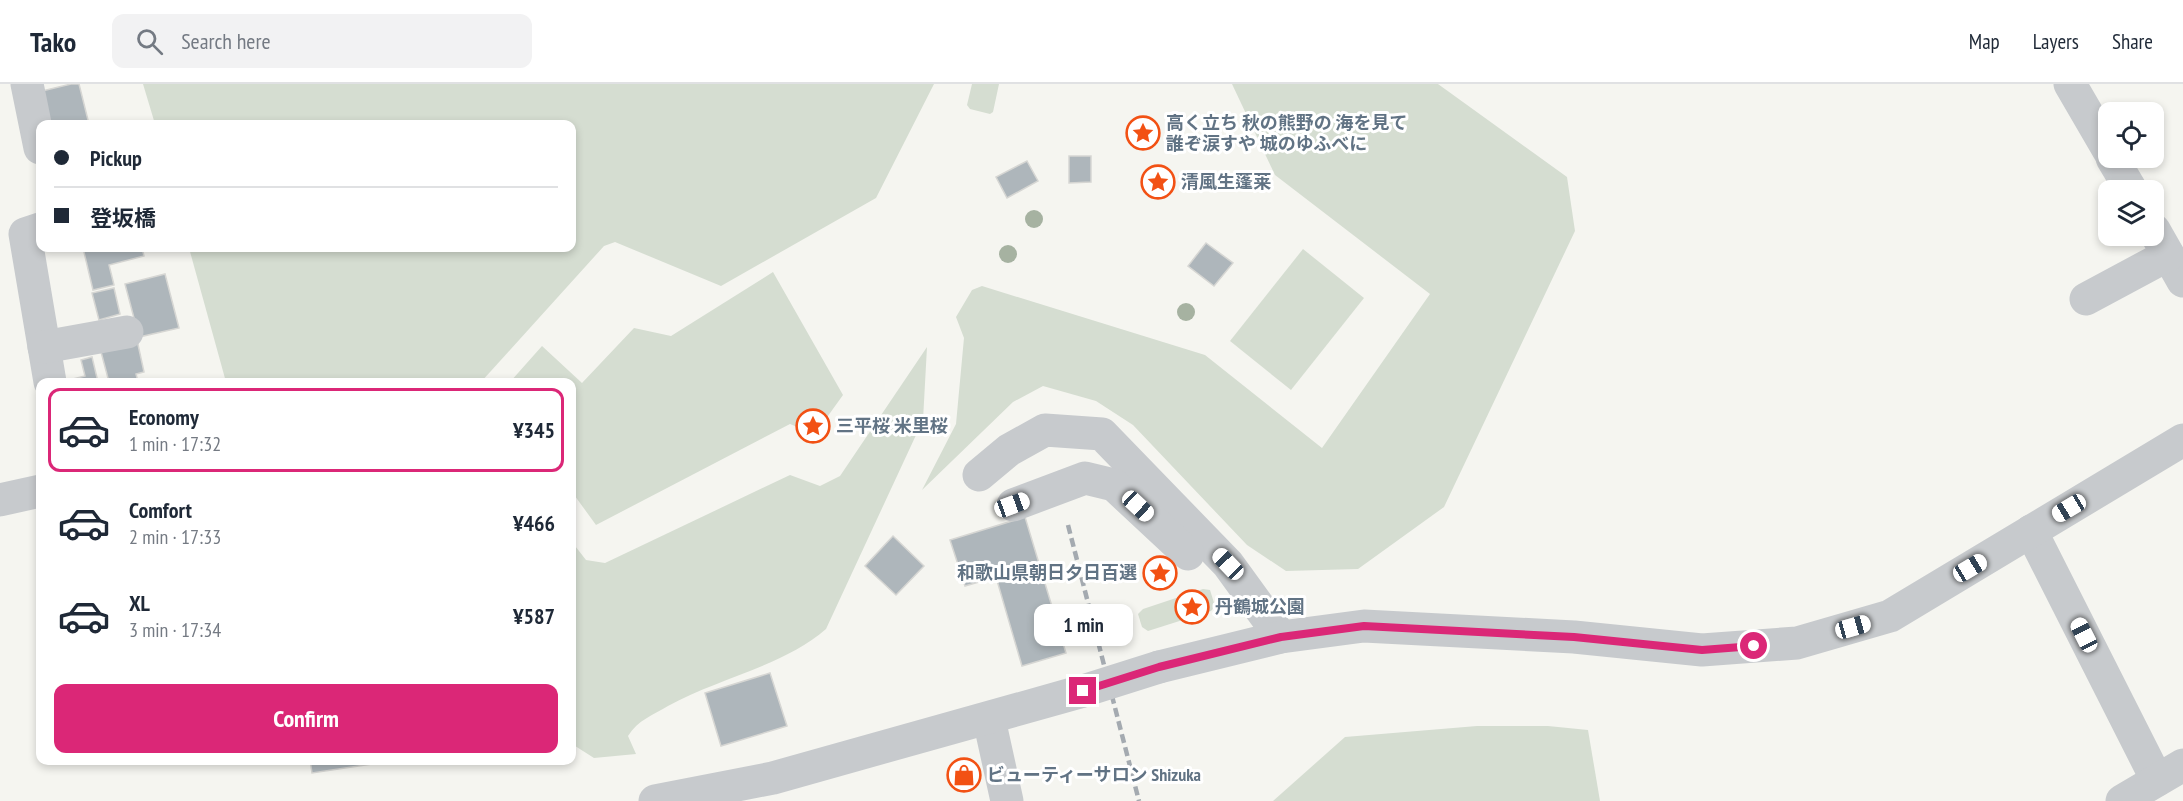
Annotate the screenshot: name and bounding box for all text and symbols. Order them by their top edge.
search box [112,14,532,68]
text: Tako [30,23,76,60]
icon: search [133,25,166,58]
text: Search here [181,27,271,55]
text: Map [1969,28,2000,55]
text: Layers [2033,28,2079,55]
text: Share [2112,28,2153,55]
map controls [2098,102,2164,246]
button: locate [2098,102,2164,168]
place label: 高く立ち 秋の熊野の 海を見て 誰ぞ涙すや 城のゆふべに [1166,111,1407,155]
place icon: 高く立ち 秋の熊野の 海を見て 誰ぞ涙すや 城のゆふべに [1125,115,1161,151]
text: Pickup [90,144,142,172]
place icon: 清風生蓬莱 [1140,164,1176,200]
place label: 清風生蓬莱 [1181,170,1271,193]
button: layers [2098,180,2164,246]
text: 登坂橋 [90,204,156,232]
icon: car [57,403,111,457]
text: Economy [129,403,199,431]
place icon: 三平桜 米里桜 [795,408,831,444]
place label: 三平桜 米里桜 [836,414,948,437]
text: ¥345 [513,416,555,444]
text: 1 min · 17:32 [129,431,221,457]
car [1119,487,1157,525]
car [992,490,1032,520]
car [2049,491,2089,525]
icon: car [57,496,111,550]
text: Comfort [129,496,192,524]
text: ¥466 [513,509,555,537]
text: 2 min · 17:33 [129,524,221,550]
car [1209,545,1247,583]
car [1950,551,1990,585]
place icon: 和歌山県朝日夕日百選 [1142,555,1178,591]
place label: 和歌山県朝日夕日百選 [957,561,1137,584]
icon: car [57,589,111,643]
text: XL [129,589,150,617]
place icon: 丹鶴城公園 [1174,589,1210,625]
place label: 丹鶴城公園 [1215,595,1305,618]
text: ¥587 [513,602,555,630]
callout: 1 min [1034,604,1132,646]
text: 1 min [1063,612,1104,638]
car [1833,613,1873,641]
car [2068,615,2100,655]
text: 3 min · 17:34 [129,617,221,643]
route start [1740,632,1767,659]
route end [1069,677,1096,704]
button: Confirm [54,684,558,753]
shop icon: ビューティーサロン Shizuka [946,757,982,793]
place label: ビューティーサロン Shizuka [987,763,1201,786]

